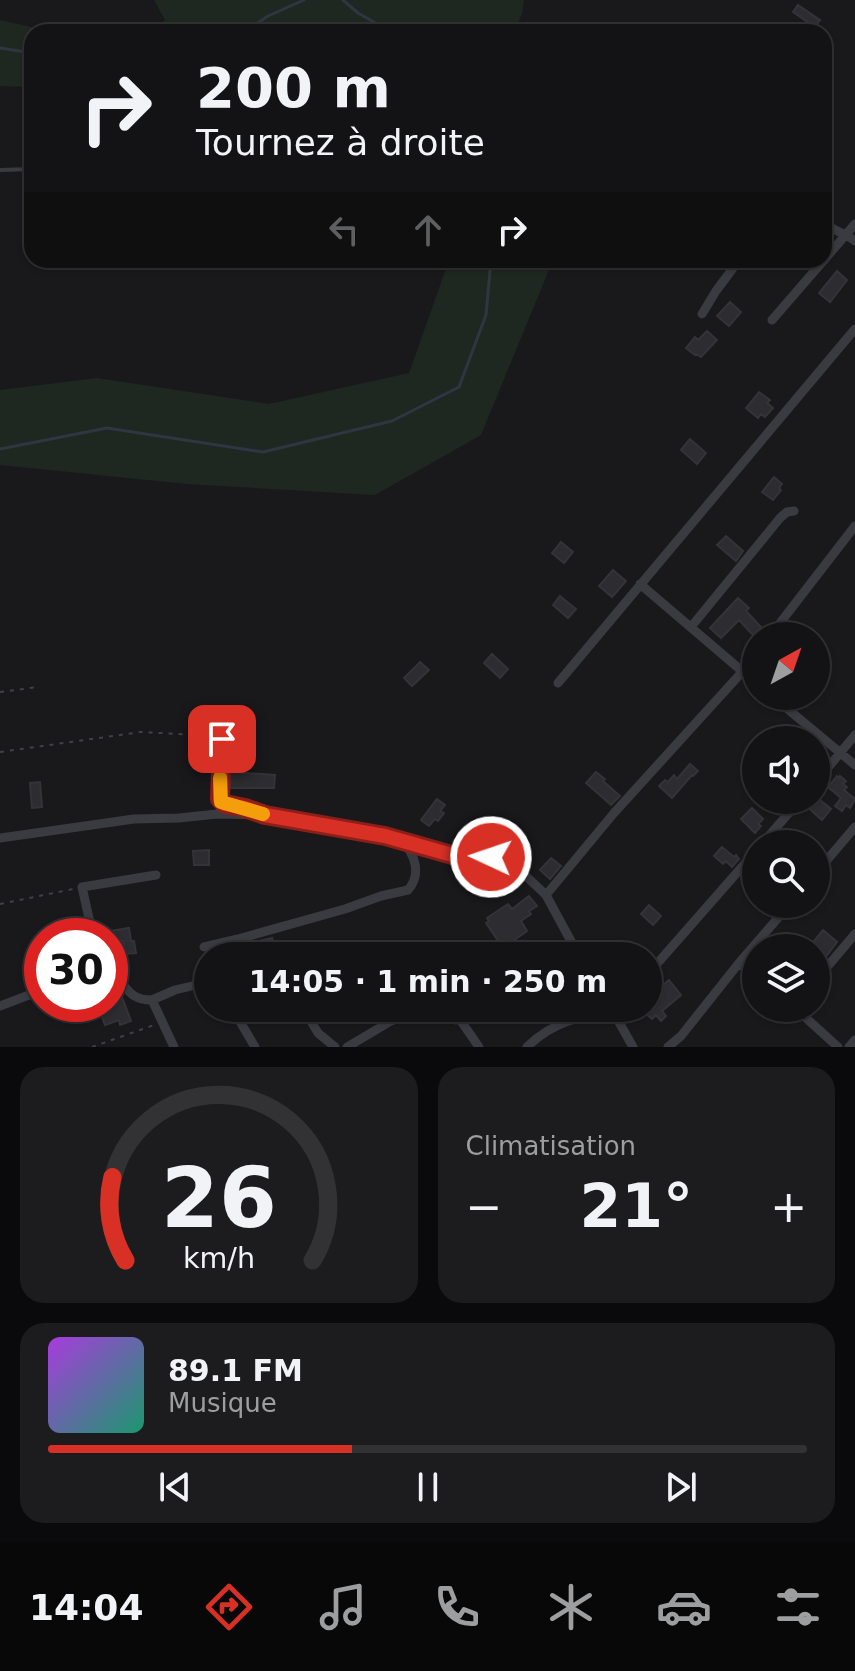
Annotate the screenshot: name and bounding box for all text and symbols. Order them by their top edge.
text: 200 m [196,55,391,120]
icon: right [64,56,168,160]
text: Tournez à droite [196,122,485,163]
icon: left [322,208,366,252]
icon: ahead [406,208,450,252]
icon: right [490,208,534,252]
north arrow [742,622,830,710]
map controls [742,622,830,1022]
pin [188,705,256,773]
icon: arrive [200,717,244,761]
button: sound [742,726,830,814]
position arrow [449,815,533,899]
button: search [742,830,830,918]
speed limit sign: 30 [24,918,128,1022]
button: layers [742,934,830,1022]
text: 14:05 · 1 min · 250 m [249,964,607,999]
text: Climatisation [466,1131,636,1161]
text: 26 [161,1150,277,1247]
text: 21° [580,1171,693,1241]
text: − [466,1181,502,1232]
text: + [770,1181,807,1232]
text: km/h [183,1241,255,1275]
text: 89.1 FM [168,1353,303,1388]
text: Musique [168,1388,277,1418]
icon: previous [153,1465,197,1509]
icon: pause [406,1465,450,1509]
icon: next [659,1465,703,1509]
icon: directions [201,1579,257,1635]
icon: music [315,1579,371,1635]
icon: phone [429,1579,485,1635]
icon: climate [543,1579,599,1635]
icon: car [656,1579,712,1635]
icon: filters [770,1579,826,1635]
text: 14:04 [29,1587,143,1628]

